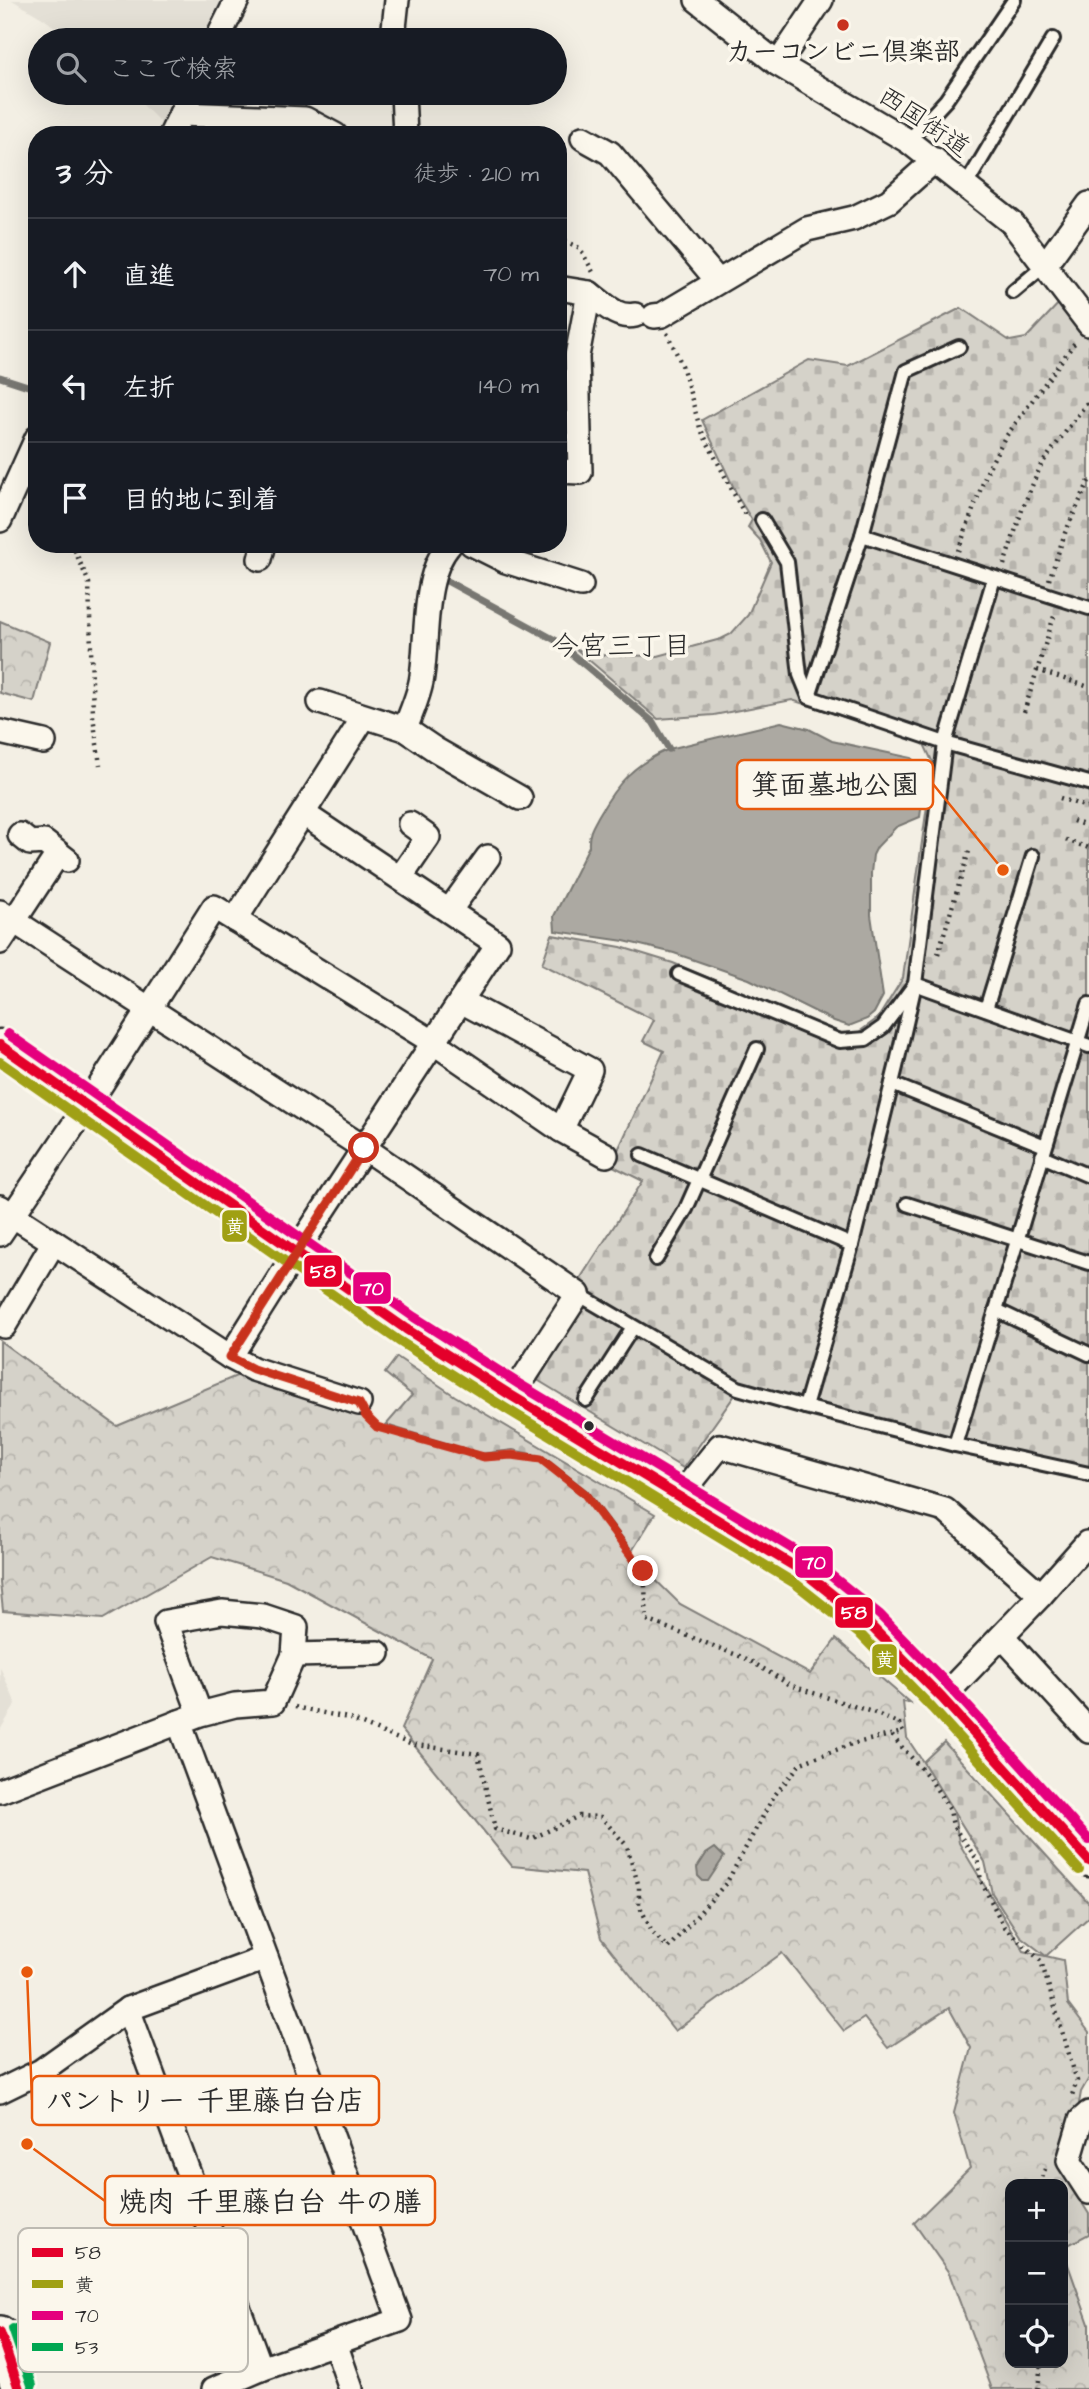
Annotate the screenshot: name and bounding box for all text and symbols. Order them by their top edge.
marker: カーコンビニ倶楽部 [835,17,851,33]
search box [28,28,567,105]
place label: カーコンビニ倶楽部 [726,34,960,70]
icon: search [52,48,90,86]
text: ここで検索 [108,51,238,87]
street label: 西国街道 [871,78,977,166]
text: 3 分 [56,153,113,195]
text: 徒歩 · 210 m [414,158,539,190]
icon: ahead [56,255,94,293]
text: 直進 [123,258,175,294]
text: 70 m [483,258,539,290]
icon: left [56,367,94,405]
text: 左折 [123,370,175,406]
text: 140 m [479,370,539,402]
icon: arrive [56,479,94,517]
text: 目的地に到着 [123,482,279,518]
district label: 今宮三丁目 [551,627,691,666]
callout: 箕面墓地公園 [737,760,933,809]
text: 箕面墓地公園 [751,766,919,805]
route start [348,1132,379,1163]
line badge: 黄 [221,1209,248,1243]
text: 黄 [225,1214,245,1241]
line badge: 58 [303,1254,343,1288]
text: 58 [310,1259,337,1286]
line badge: 70 [352,1271,392,1305]
text: 70 [359,1276,384,1303]
unlabelled marker [582,1419,596,1433]
line badge: 70 [794,1545,834,1579]
text: 70 [801,1550,826,1577]
route end [627,1555,658,1586]
line badge: 58 [834,1596,874,1629]
text: 58 [841,1600,868,1627]
line badge: 黄 [871,1643,898,1676]
text: 黄 [875,1647,895,1674]
callout: パントリー 千里藤白台店 [32,2076,379,2125]
text: パントリー 千里藤白台店 [45,2082,365,2121]
callout: 焼肉 千里藤白台 牛の膳 [105,2176,435,2225]
map controls [1005,2179,1068,2368]
button: + [1005,2179,1068,2242]
text: 焼肉 千里藤白台 牛の膳 [119,2183,421,2222]
legend [18,2228,248,2372]
text: 58 [75,2240,101,2267]
button: − [1005,2242,1068,2305]
text: 黄 [75,2272,94,2299]
text: 70 [75,2303,99,2330]
button: locate [1005,2305,1068,2368]
text: 53 [75,2335,98,2362]

